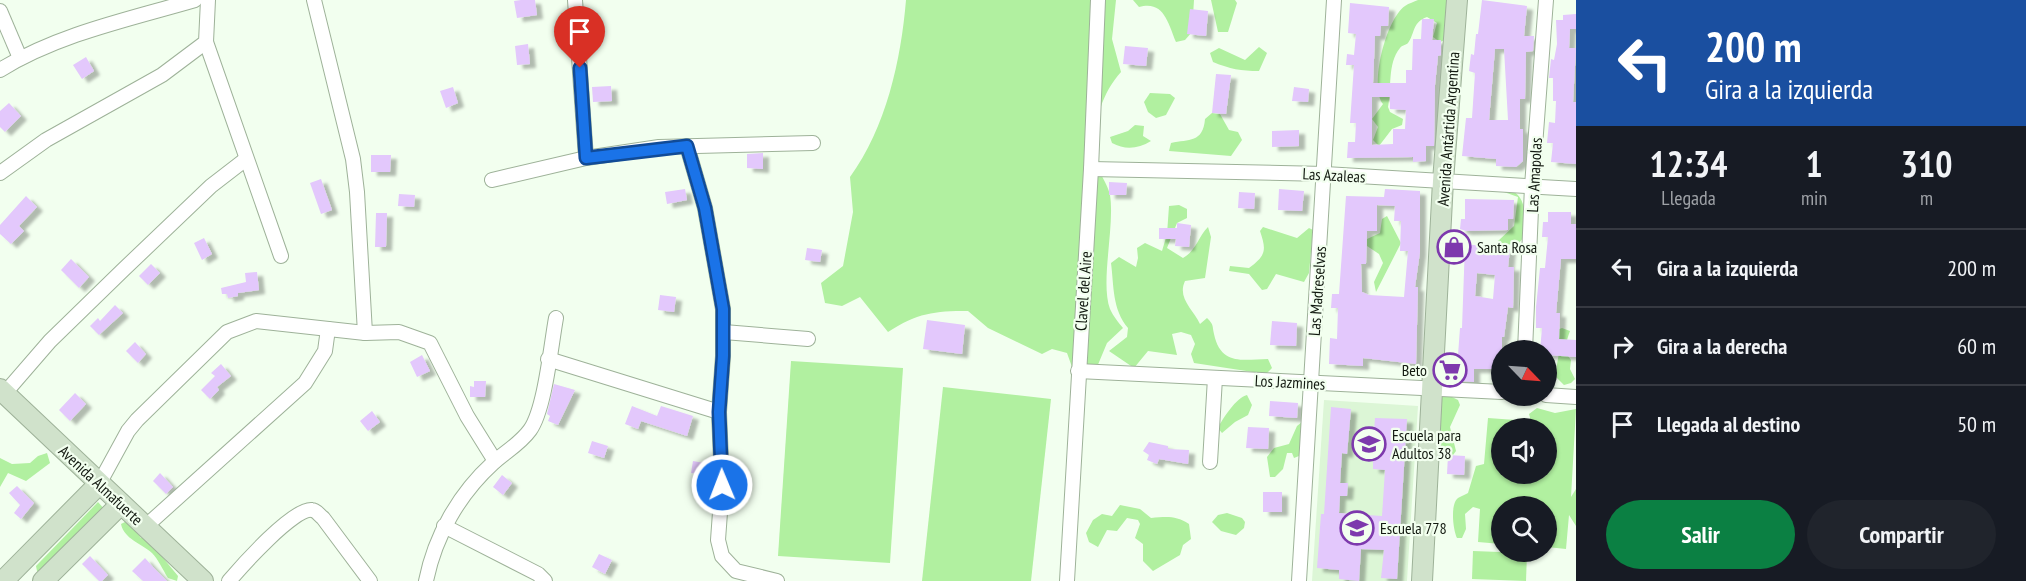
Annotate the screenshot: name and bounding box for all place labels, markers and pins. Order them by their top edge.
pin [554,6,605,68]
shop icon: Santa Rosa [1436,229,1472,265]
place label: Santa Rosa [1477,237,1537,257]
supermarket icon: Beto [1432,352,1468,388]
place label: Beto [1402,360,1427,380]
place label: Escuela para Adultos 38 [1392,425,1461,463]
school or university icon: Escuela para Adultos 38 [1351,426,1387,462]
school or university icon: Escuela 778 [1339,510,1375,546]
place label: Escuela 778 [1380,518,1447,538]

